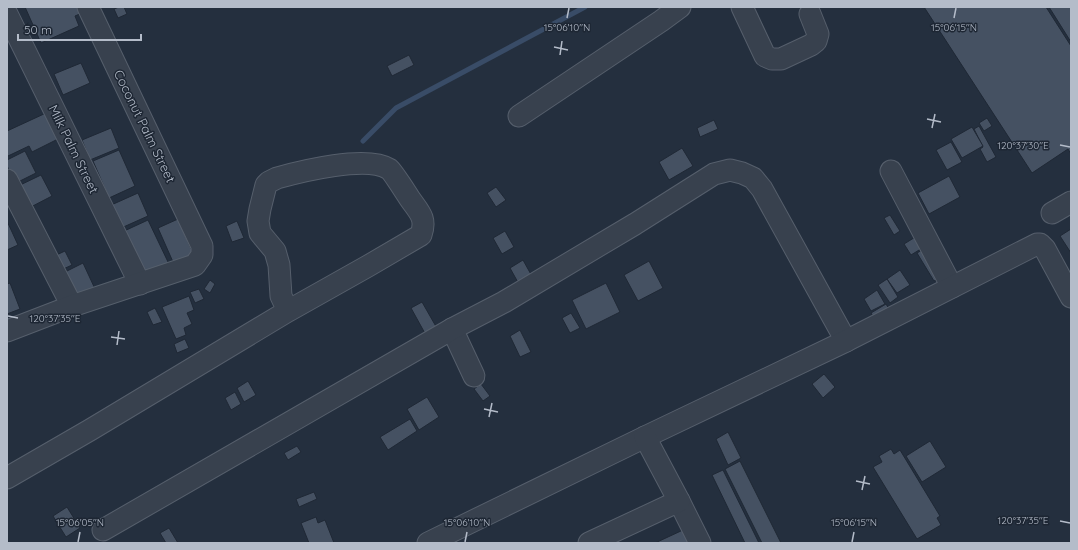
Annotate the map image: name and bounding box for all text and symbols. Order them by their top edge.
scale bar [18,16,141,42]
text: 15°06'10"N [544,21,590,34]
text: 15°06'15"N [931,21,977,34]
text: 50 m [24,22,52,37]
street label: Coconut Palm Street [111,67,179,185]
street label: Milk Palm Street [46,102,102,196]
text: 120°37'30"E [997,139,1049,152]
text: 120°37'35"E [29,312,81,325]
text: 120°37'35"E [997,514,1049,527]
text: 15°06'05"N [56,516,104,529]
text: 15°06'10"N [444,516,490,529]
text: 15°06'15"N [831,516,877,529]

